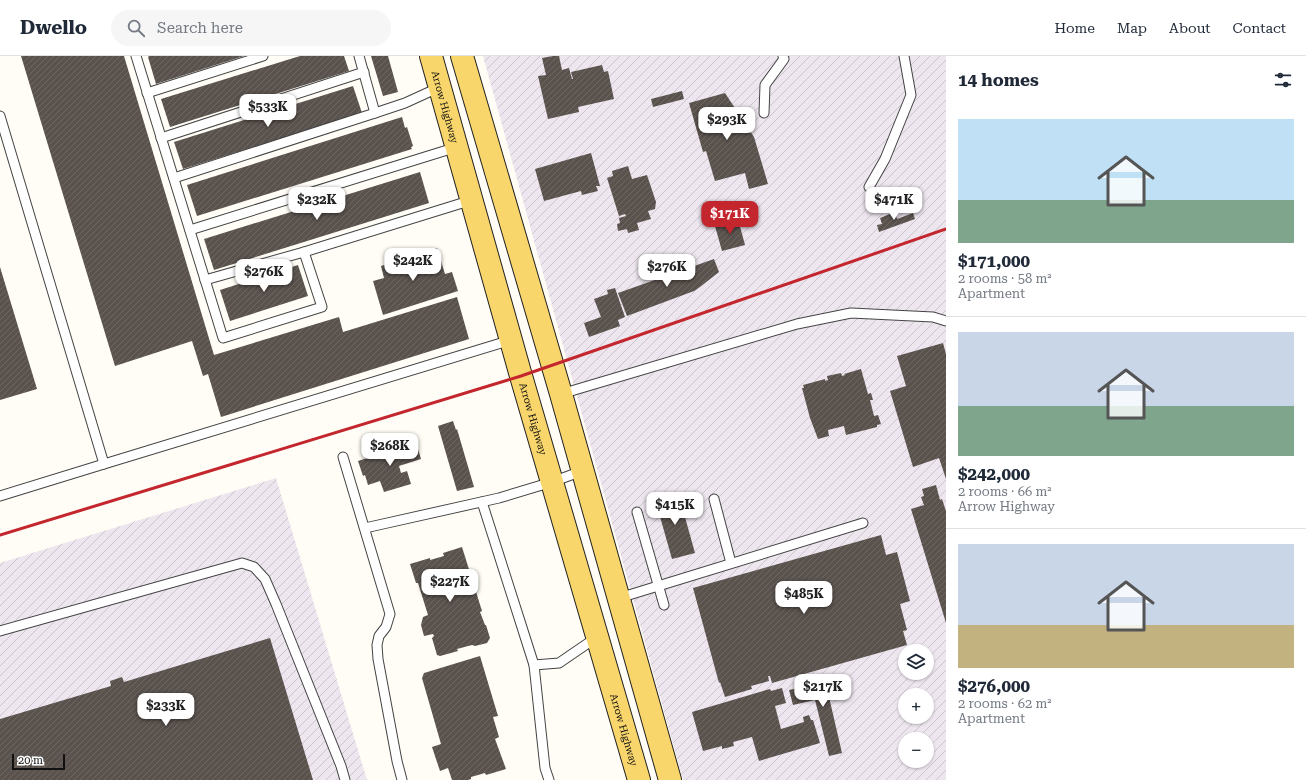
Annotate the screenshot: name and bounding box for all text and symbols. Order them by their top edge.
search box [111,10,391,46]
text: Dwello [20,16,87,39]
icon: search [125,17,147,39]
text: Search here [157,19,243,37]
text: Home [1054,20,1095,36]
text: Map [1117,20,1147,36]
text: About [1169,20,1211,36]
text: Contact [1233,20,1286,36]
icon: filters [1272,69,1294,91]
street label: Arrow Highway [430,70,461,145]
text: 14 homes [958,70,1039,90]
pin: $533K [240,94,296,128]
text: $533K [248,99,288,114]
pin: $293K [699,107,755,141]
text: $293K [707,112,747,127]
icon: home [1090,145,1162,217]
pin: $232K [289,187,345,221]
pin: $471K [866,187,922,221]
text: $232K [297,192,337,207]
text: $471K [874,192,914,207]
pin: $171K [702,201,758,235]
text: $171K [710,206,750,221]
pin: $242K [385,248,441,282]
text: $171,000 [958,251,1030,271]
text: $242K [393,253,433,268]
pin: $276K [639,254,695,288]
pin: $276K [236,259,292,293]
text: $276K [647,259,687,274]
text: $276K [244,264,284,279]
text: 2 rooms · 58 m² [958,271,1052,286]
text: Apartment [958,286,1025,301]
icon: home [1090,358,1162,430]
street label: Arrow Highway [518,381,549,456]
pin: $268K [362,433,418,467]
text: $268K [370,438,410,453]
text: $242,000 [958,464,1030,484]
text: 2 rooms · 66 m² [958,484,1052,499]
pin: $415K [647,492,703,526]
text: $415K [655,497,695,512]
text: Arrow Highway [958,499,1055,514]
pin: $227K [422,569,478,603]
icon: home [1090,570,1162,642]
text: $227K [430,574,470,589]
pin: $485K [776,581,832,615]
text: $485K [784,586,824,601]
map controls [898,644,934,768]
button: layers [898,644,934,680]
pin: $217K [795,674,851,708]
text: $276,000 [958,676,1030,696]
text: $217K [803,679,843,694]
button: + [898,688,934,724]
street label: Arrow Highway [609,692,640,767]
pin: $233K [138,693,194,727]
text: 2 rooms · 62 m² [958,696,1052,711]
text: $233K [146,698,186,713]
text: Apartment [958,711,1025,726]
button: − [898,732,934,768]
scale bar [12,752,65,771]
text: 20 m [18,754,43,767]

